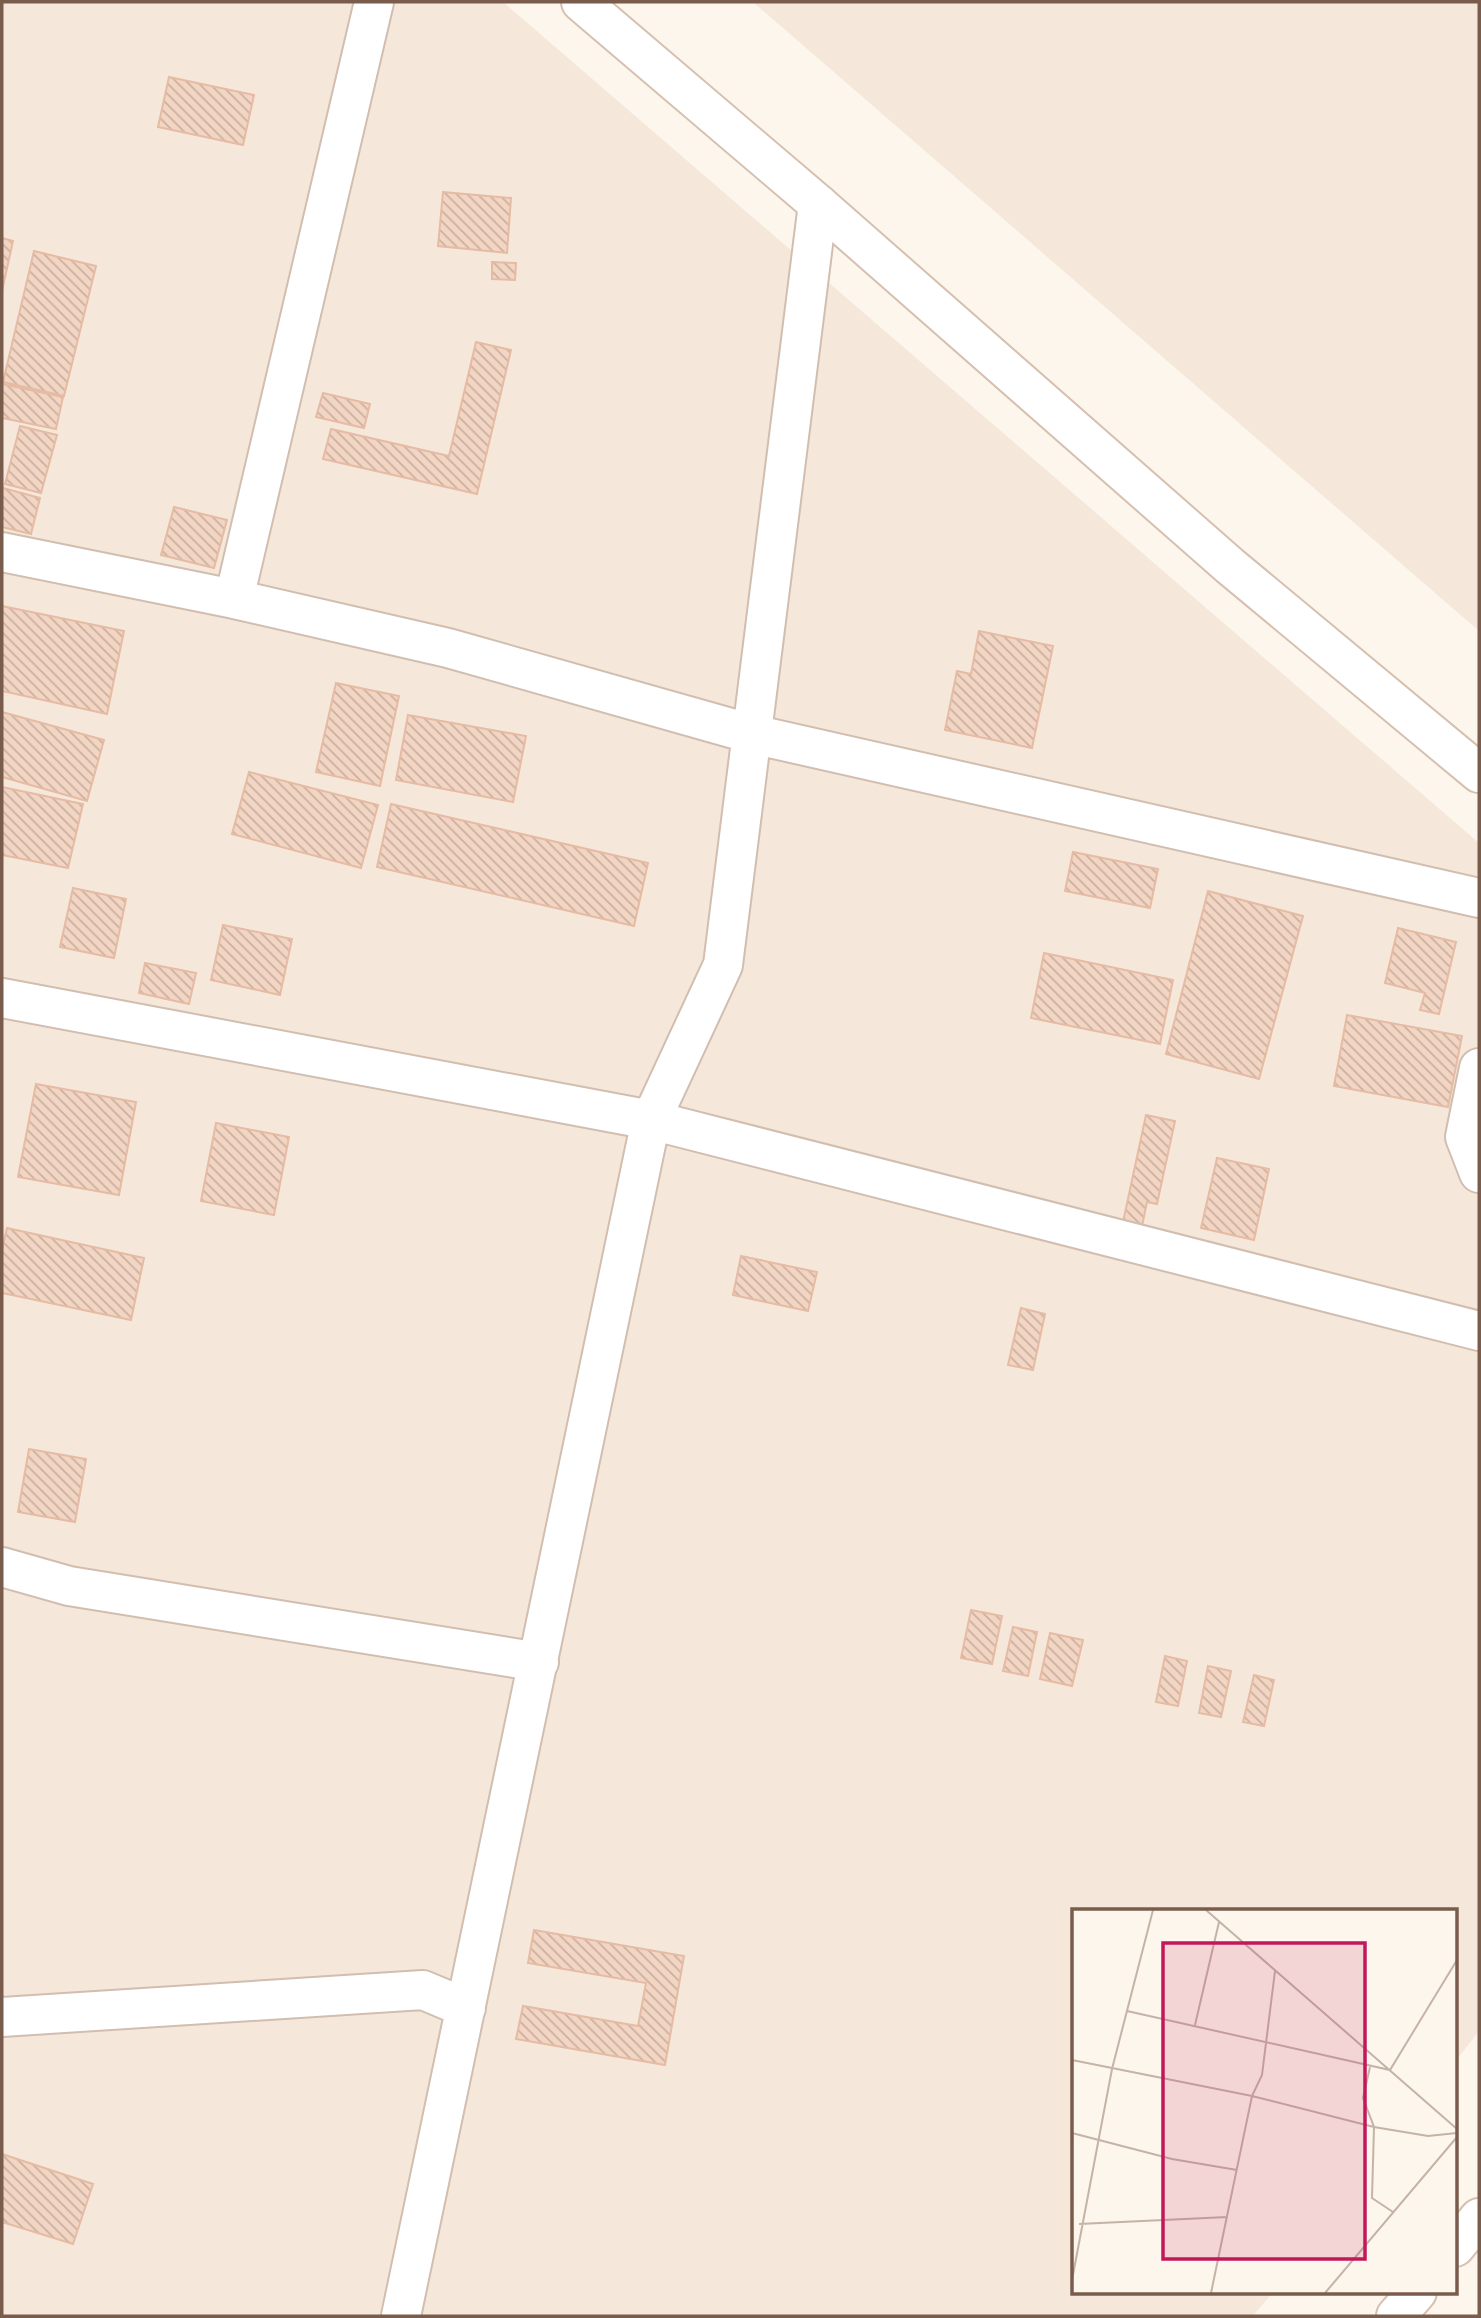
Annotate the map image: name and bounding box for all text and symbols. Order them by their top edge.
inset map [1072,1909,1456,2294]

